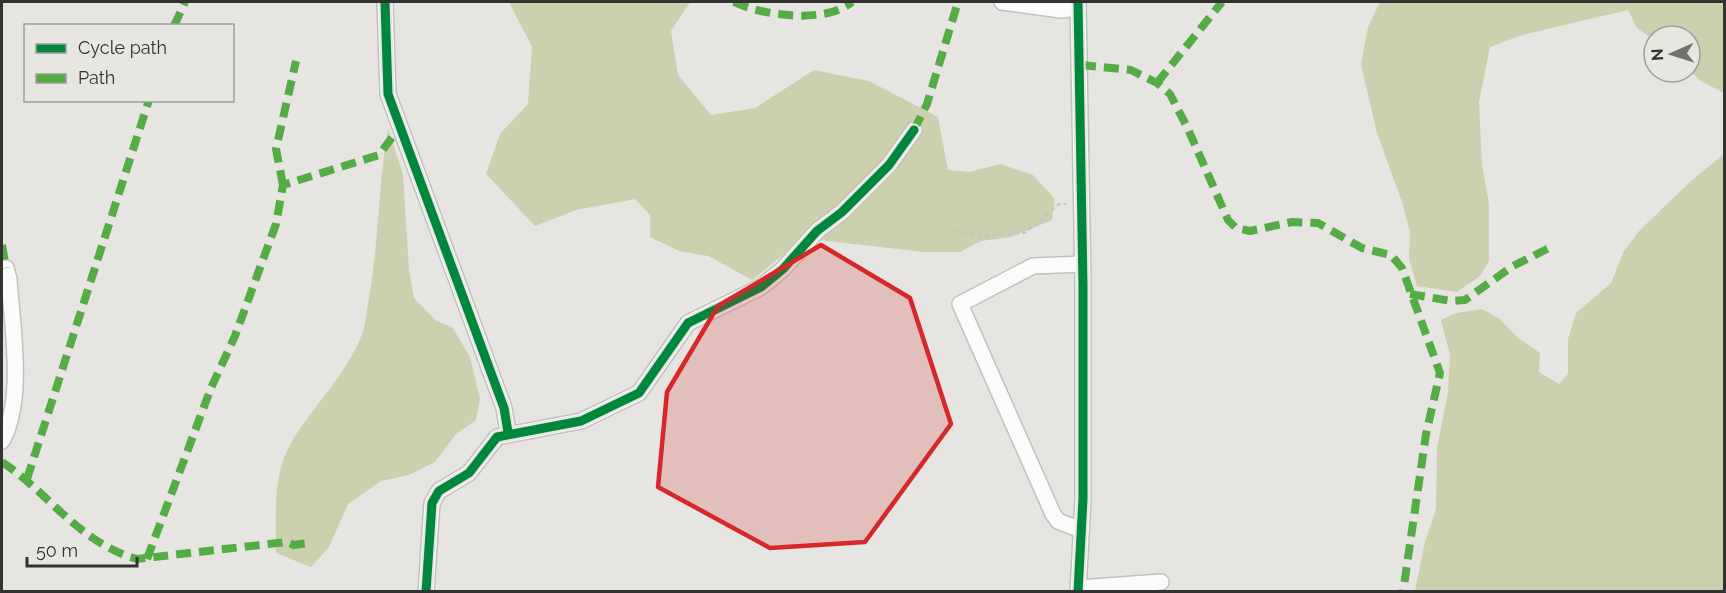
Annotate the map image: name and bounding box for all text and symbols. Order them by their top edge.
legend [24,24,234,102]
north arrow [1642,24,1702,84]
text: Cycle path [78,37,167,58]
text: N [1648,48,1667,61]
text: Path [78,67,115,88]
scale bar [27,530,136,568]
text: 50 m [36,540,78,561]

